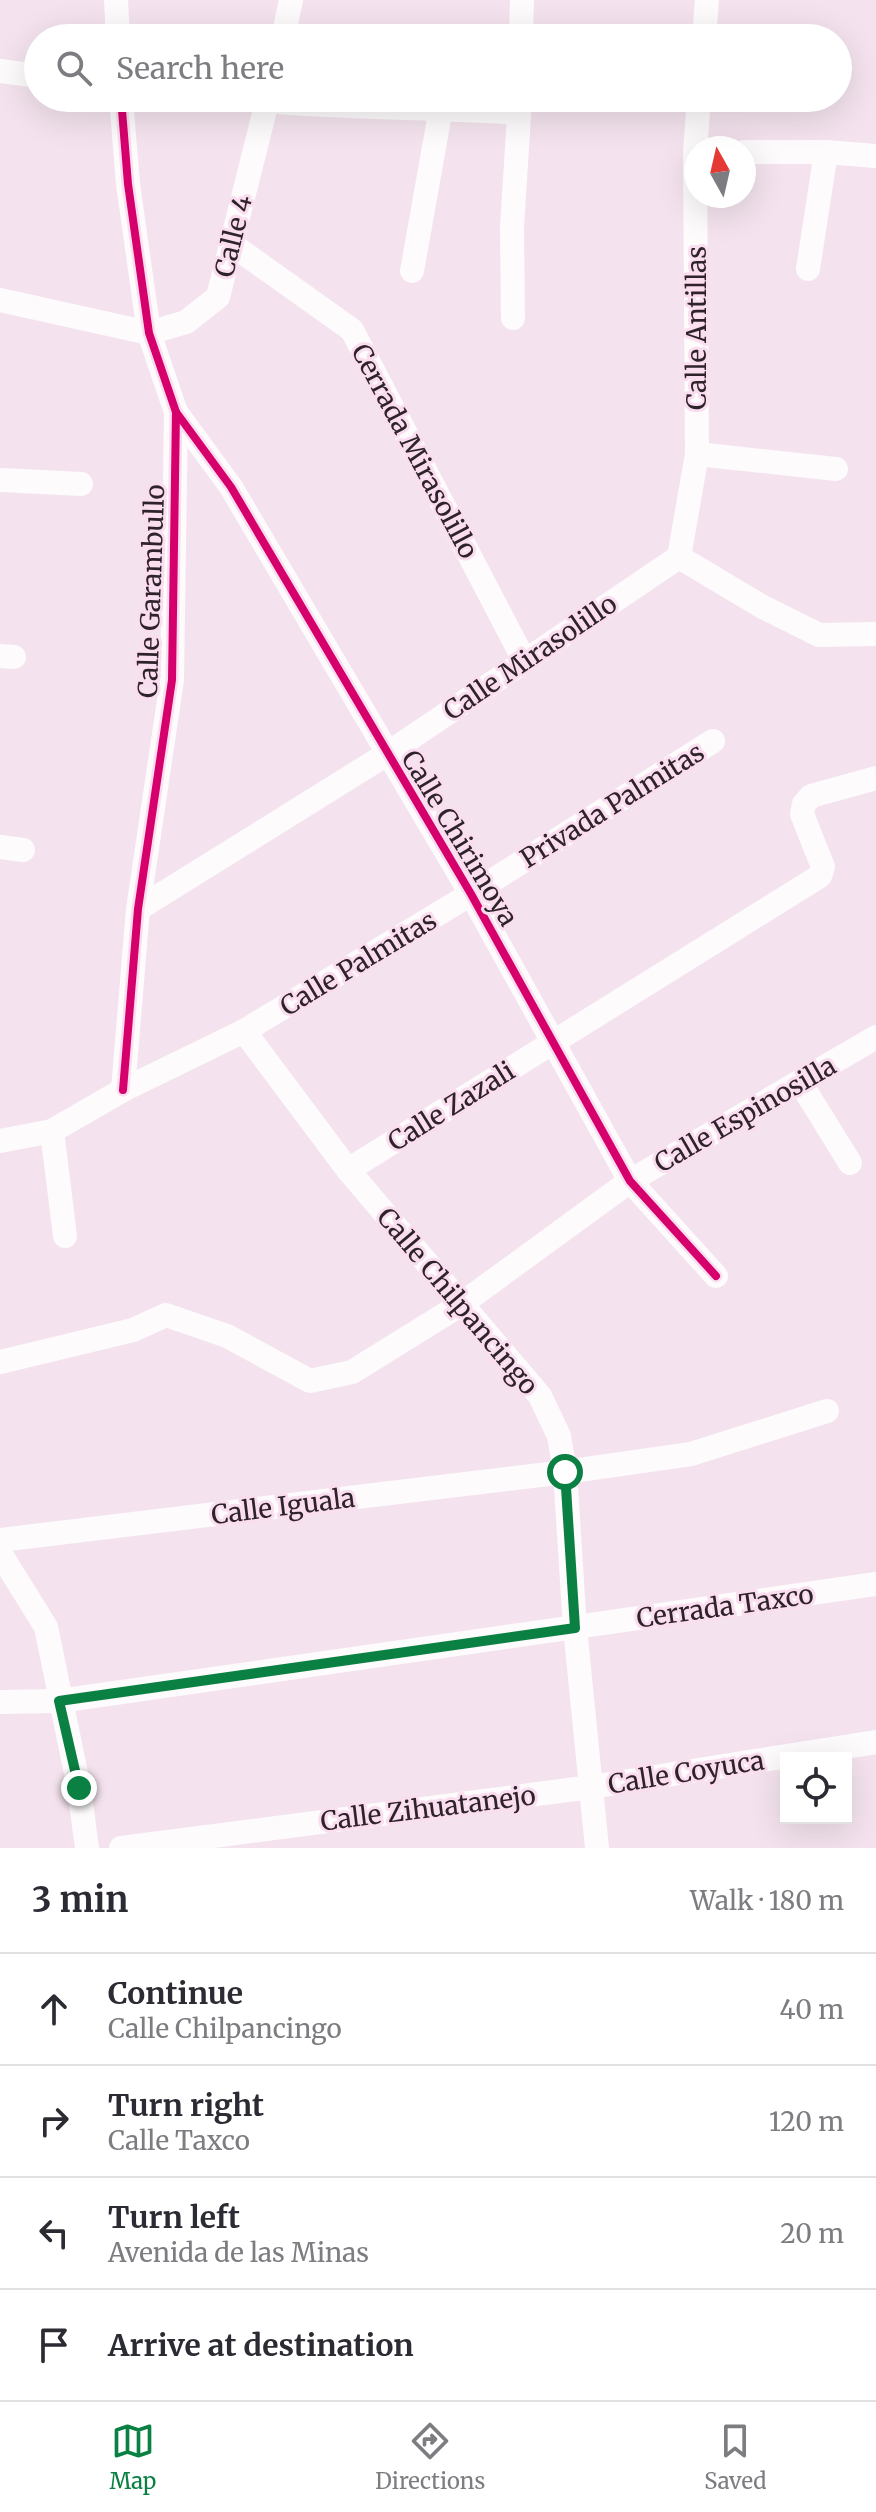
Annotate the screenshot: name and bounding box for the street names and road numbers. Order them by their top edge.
street label: Calle 4 [207,192,259,280]
street label: Calle Antillas [680,246,713,410]
street label: Cerrada Mirasolillo [344,338,486,564]
street label: Calle Garambullo [131,484,171,698]
street label: Calle Mirasolillo [437,587,623,727]
street label: Privada Palmitas [514,735,710,875]
street label: Calle Chirimoya [395,744,526,932]
street label: Calle Palmitas [274,903,442,1023]
street label: Calle Espinosilla [648,1049,842,1179]
street label: Calle Zazali [381,1054,521,1158]
street label: Calle Chilpancingo [370,1201,546,1401]
street label: Calle Iguala [209,1481,357,1531]
street label: Cerrada Taxco [634,1577,816,1635]
street label: Calle Coyuca [606,1743,766,1801]
street label: Calle Zihuatanejo [318,1778,538,1838]

